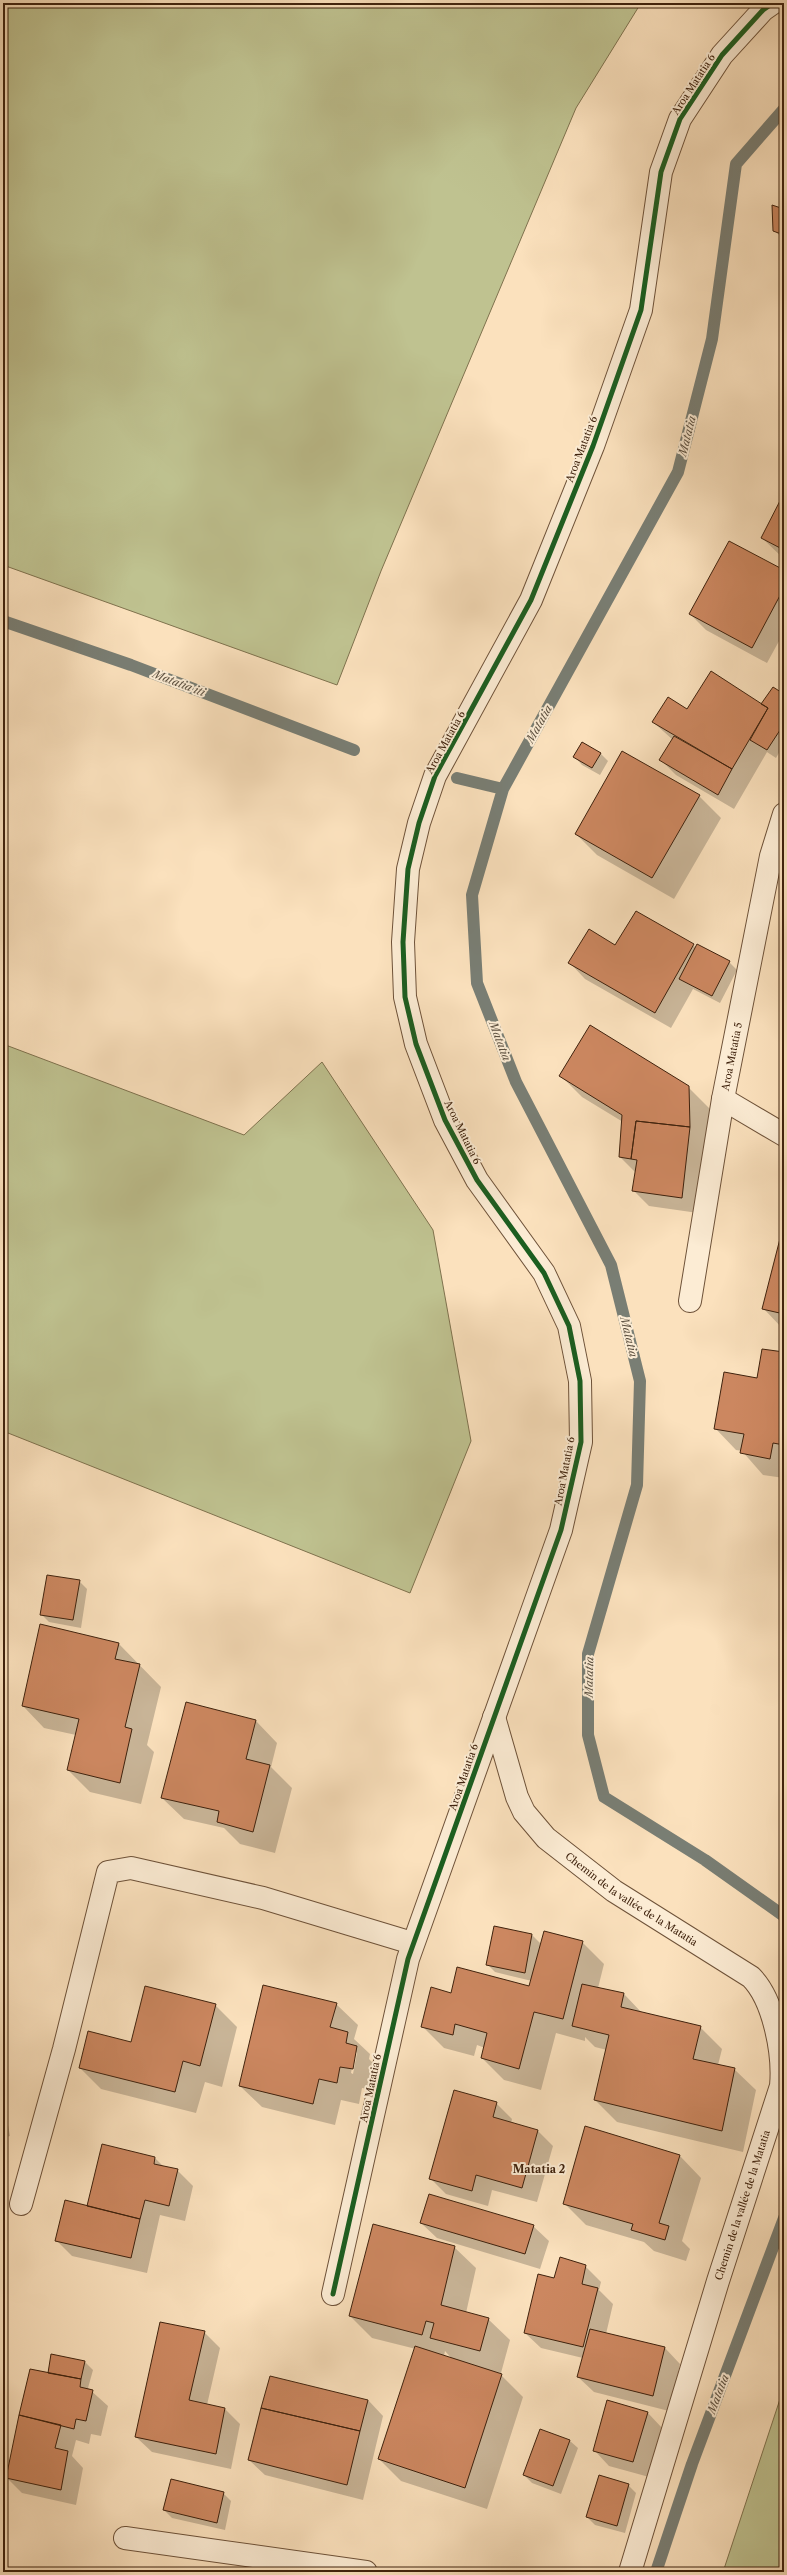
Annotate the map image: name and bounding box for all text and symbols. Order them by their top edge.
street label: Aroa Matatia 6 [668,51,718,118]
street label: Aroa Matatia 6 [563,414,600,485]
water label: Matatia [675,414,699,460]
water label: Matatia iti [149,666,208,700]
water label: Matatia [522,702,555,747]
street label: Aroa Matatia 6 [422,708,468,777]
water label: Matatia [485,1017,514,1063]
street label: Aroa Matatia 5 [719,1021,745,1093]
street label: Aroa Matatia 6 [441,1097,484,1167]
water label: Matatia [617,1313,641,1359]
street label: Aroa Matatia 6 [551,1435,578,1508]
water label: Matatia [582,1656,596,1700]
street label: Aroa Matatia 6 [446,1742,481,1813]
street label: Chemin de la vallée de la Matatia [563,1850,700,1949]
street label: Aroa Matatia 6 [357,2052,384,2125]
street label: Chemin de la vallée de la Matatia [712,2128,773,2282]
district label: Matatia 2 [513,2162,566,2176]
water label: Matatia [703,2372,732,2418]

